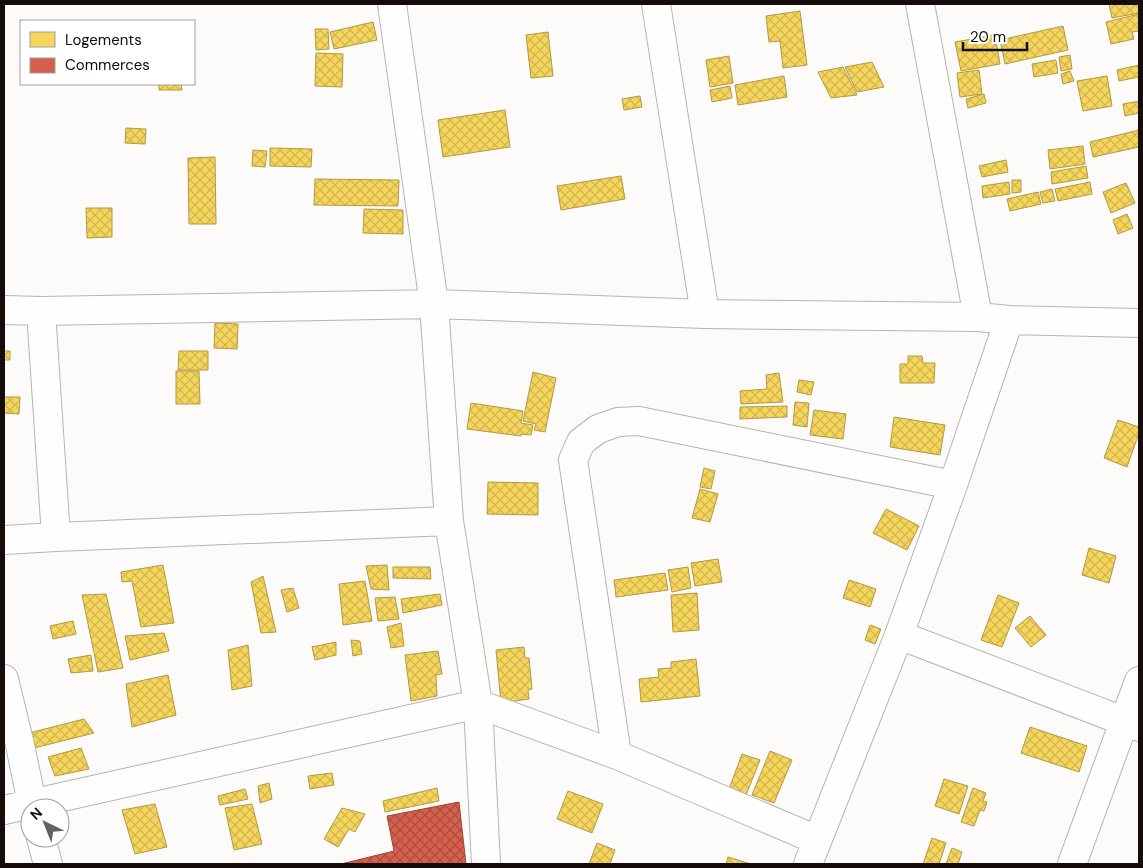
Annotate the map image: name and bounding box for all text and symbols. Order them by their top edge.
legend [20,20,195,85]
scale bar [963,20,1027,52]
text: 20 m [970,27,1006,47]
text: Logements [65,30,142,50]
text: Commerces [65,55,150,75]
north arrow [20,798,70,848]
text: N [26,803,46,824]

